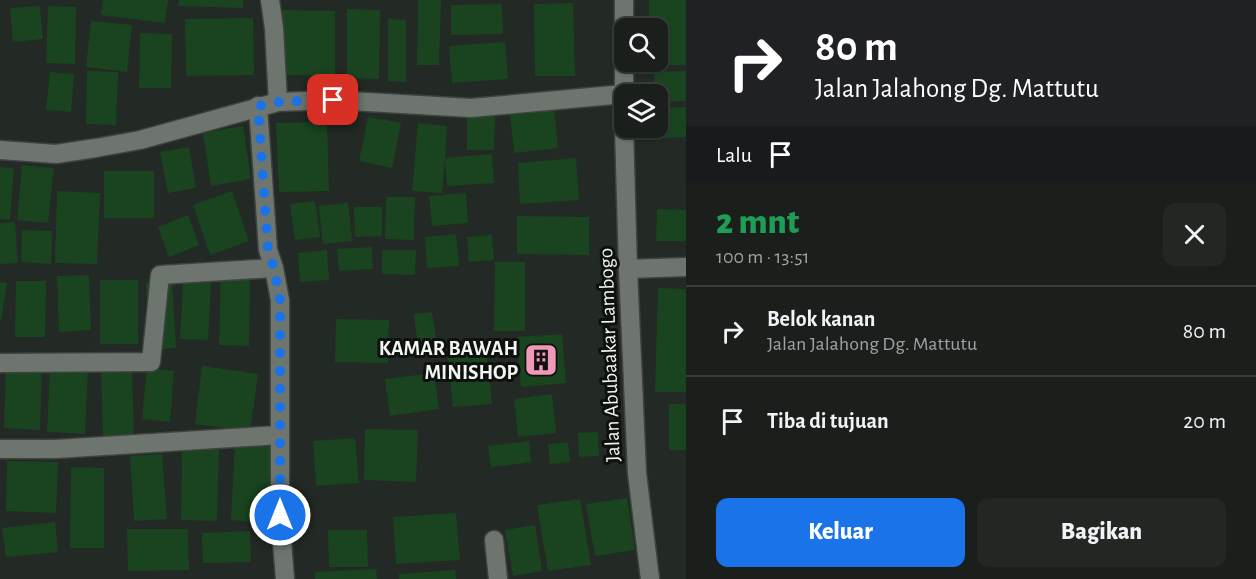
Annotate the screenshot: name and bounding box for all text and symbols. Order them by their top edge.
map controls [614,18,668,138]
button: search [614,18,668,72]
icon: right [716,24,794,102]
text: 80 m [815,26,898,68]
pin [307,74,358,125]
text: Jalan Jalahong Dg. Mattutu [815,75,1099,102]
icon: arrive [316,83,349,116]
button: layers [614,84,668,138]
icon: arrive [764,138,797,171]
text: Lalu [716,144,752,166]
button: close [1163,203,1226,266]
text: 2 mnt [716,204,799,240]
text: 100 m · 13:51 [716,247,809,267]
street label: Jalan Abubaakar Lambogo [595,248,624,462]
text: Belok kanan [767,308,875,330]
icon: right [716,315,749,348]
text: 80 m [1183,320,1226,342]
text: Jalan Jalahong Dg. Mattutu [767,334,977,354]
place label: KAMAR BAWAH MINISHOP [379,338,518,383]
building icon: KAMAR BAWAH MINISHOP [523,342,559,378]
icon: arrive [716,405,749,438]
text: Tiba di tujuan [767,410,889,432]
text: 20 m [1183,410,1226,432]
position arrow [248,483,312,547]
button: Keluar [716,498,965,567]
button: Bagikan [977,498,1226,567]

